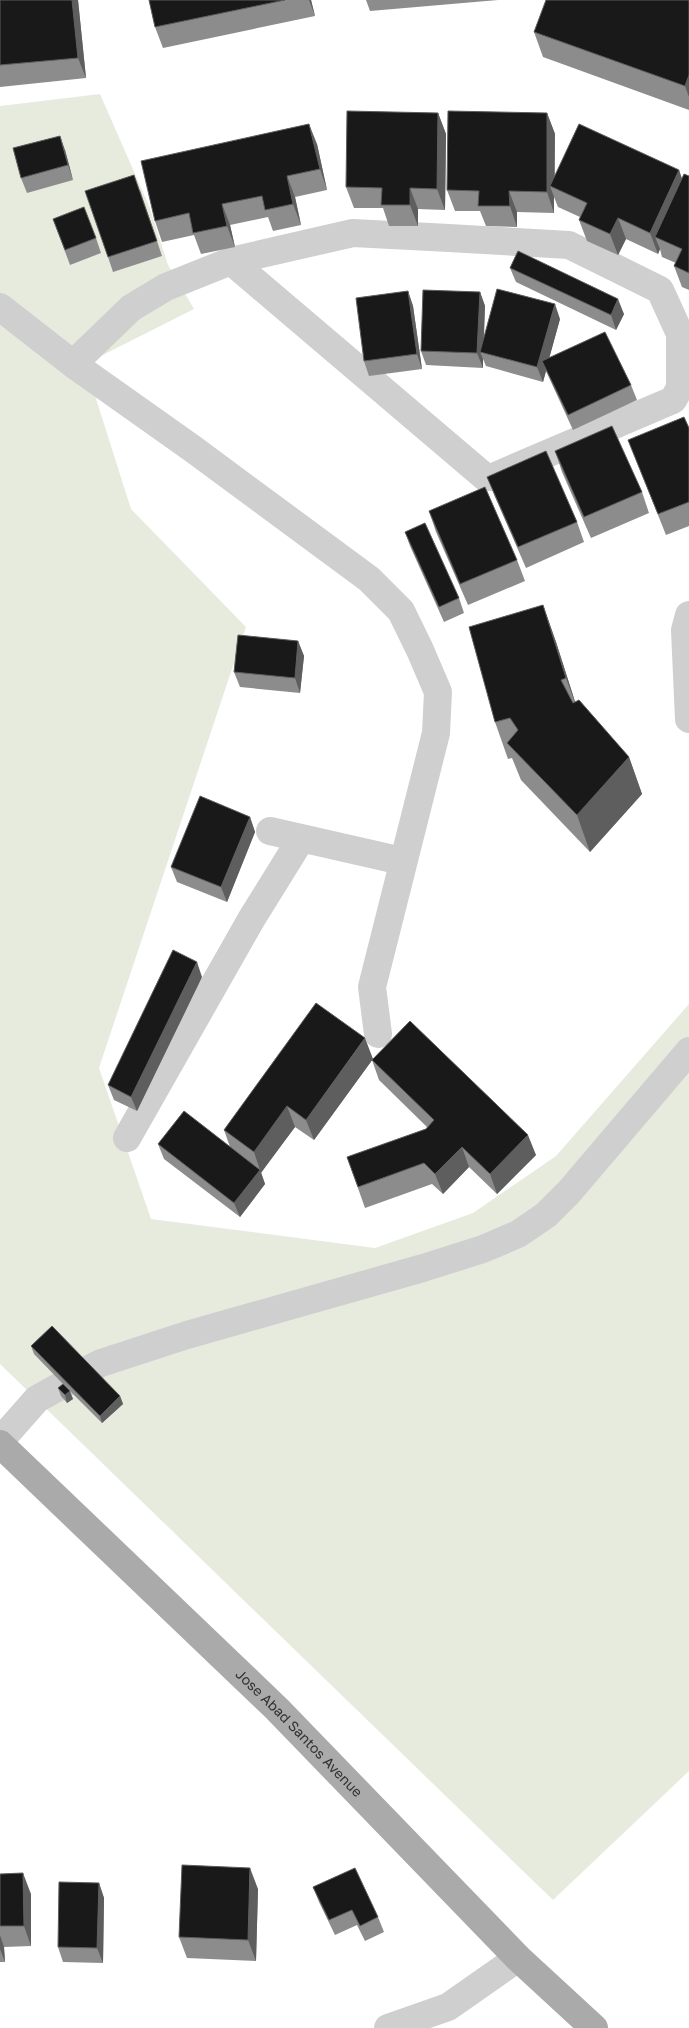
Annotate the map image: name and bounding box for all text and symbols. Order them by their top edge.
street label: Jose Abad Santos Avenue [233,1665,366,1800]

